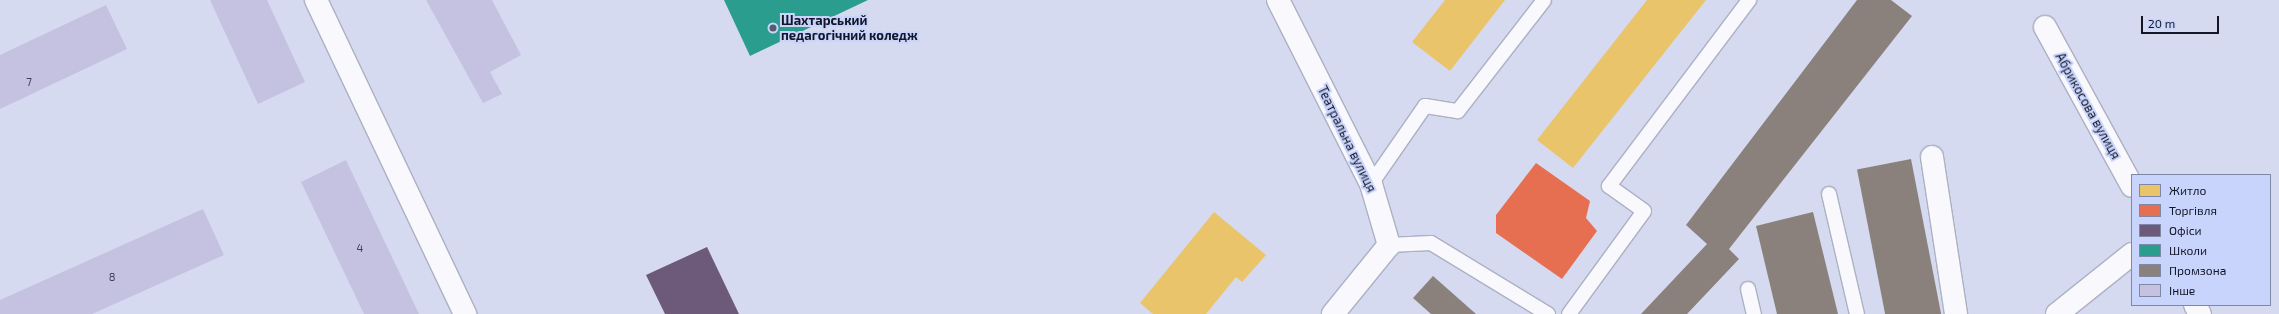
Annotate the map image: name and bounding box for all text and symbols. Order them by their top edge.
scale bar [2143,8,2221,34]
place label: Шахтарський педагогічний коледж [781,13,918,44]
text: 20 m [2148,16,2175,30]
marker: Шахтарський педагогічний коледж [768,23,778,33]
street label: Абрикосова вулиця [2052,50,2124,162]
house number: 7 [26,75,32,89]
street label: Театральна вулиця [1314,83,1380,195]
legend [2131,174,2271,306]
text: Житло [2169,183,2206,197]
text: Торгівля [2169,203,2217,217]
text: Офіси [2169,223,2202,237]
house number: 4 [357,241,363,255]
text: Школи [2169,243,2207,257]
text: Промзона [2169,263,2226,277]
house number: 8 [109,270,115,284]
text: Інше [2169,283,2195,297]

